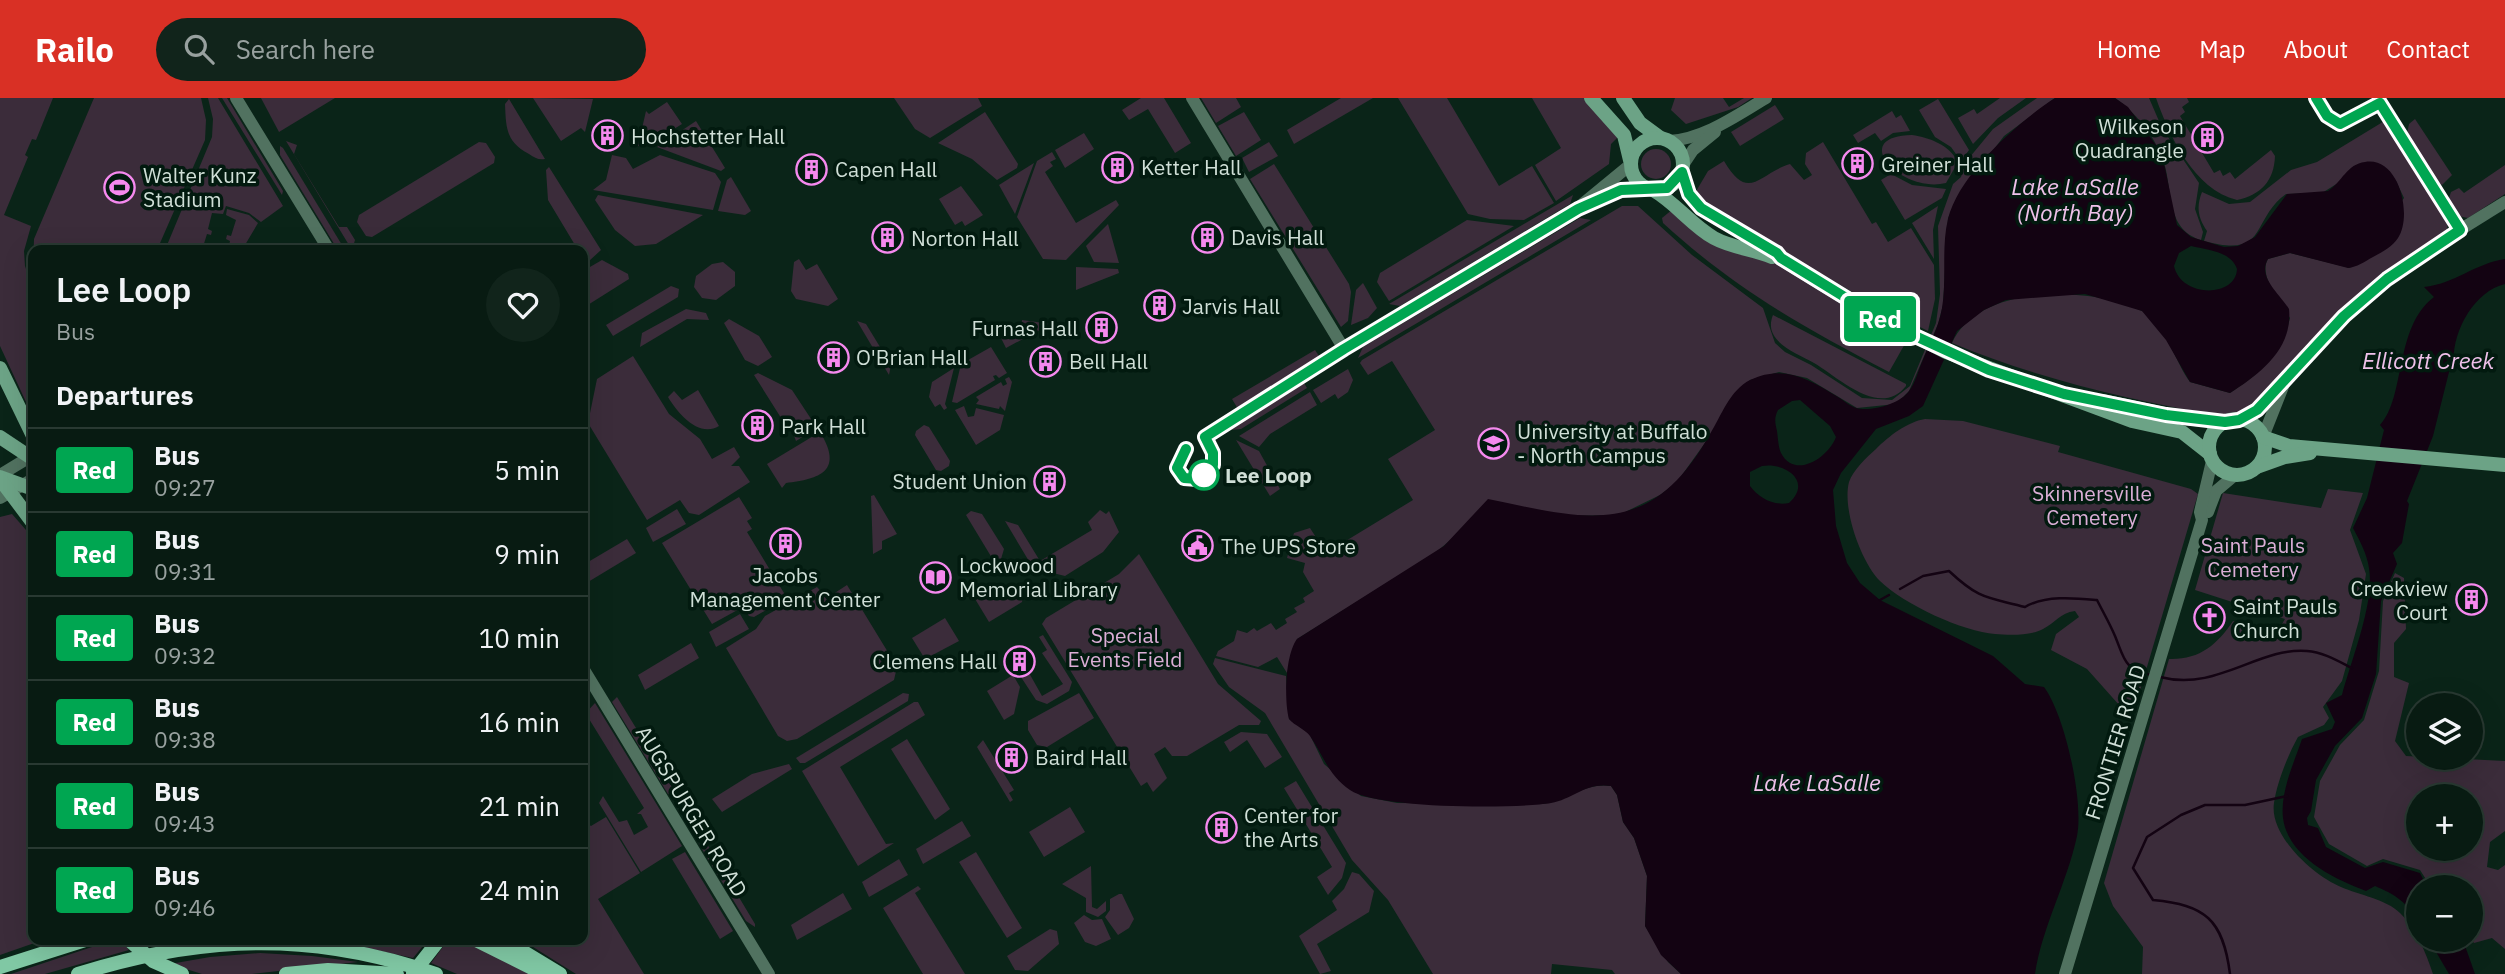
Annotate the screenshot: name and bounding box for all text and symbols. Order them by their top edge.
search box [156,18,646,81]
text: Railo [35,28,114,71]
icon: search [180,30,218,68]
text: Search here [236,32,375,66]
text: Home [2097,33,2161,65]
text: Map [2199,33,2245,65]
text: About [2283,33,2348,65]
text: Contact [2386,33,2470,65]
place label: Wilkeson Quadrangle [2075,112,2184,164]
building icon: Hochstetter Hall [591,119,625,153]
building icon: Wilkeson Quadrangle [2190,121,2224,155]
place label: Hochstetter Hall [631,122,785,150]
building icon: Greiner Hall [1841,147,1875,181]
building icon: Ketter Hall [1101,150,1135,184]
place label: Greiner Hall [1881,150,1994,178]
building icon: Capen Hall [795,152,829,186]
place label: Ketter Hall [1141,153,1242,181]
place label: Capen Hall [835,155,938,183]
place label: Walter Kunz Stadium [143,161,257,213]
sports icon: Walter Kunz Stadium [103,170,137,204]
water label: Lake LaSalle (North Bay) [2011,171,2139,227]
building icon: Davis Hall [1191,220,1225,254]
building icon: Norton Hall [871,221,905,255]
place label: Davis Hall [1231,223,1325,251]
place label: Norton Hall [911,224,1019,252]
text: Lee Loop [56,268,191,311]
button: heart [486,268,560,342]
building icon: Jarvis Hall [1142,289,1176,323]
place label: Jarvis Hall [1182,292,1280,320]
line badge: Red [1840,296,1920,342]
text: Red [1858,303,1902,335]
building icon: Furnas Hall [1084,311,1118,345]
place label: Furnas Hall [971,314,1078,342]
text: Bus [56,316,95,346]
building icon: O'Brian Hall [816,340,850,374]
place label: O'Brian Hall [856,343,968,371]
building icon: Bell Hall [1029,344,1063,378]
water label: Ellicott Creek [2362,345,2495,375]
place label: Bell Hall [1069,347,1148,375]
text: Departures [56,378,194,412]
building icon: Park Hall [741,409,775,443]
place label: Park Hall [781,412,866,440]
place label: University at Buffalo - North Campus [1517,417,1708,469]
school or university icon: University at Buffalo - North Campus [1477,426,1511,460]
text: Bus [154,438,200,472]
text: 5 min [494,453,560,487]
text: Red [73,454,116,486]
marker: Lee Loop [1189,460,1219,490]
place label: Lee Loop [1225,461,1312,489]
building icon: Student Union [1033,464,1067,498]
place label: Student Union [892,467,1027,495]
text: 09:27 [154,472,216,502]
park label: Skinnersville Cemetery [2032,479,2152,531]
text: Bus [154,522,200,556]
building icon: Jacobs Management Center [768,526,802,560]
public building icon: The UPS Store [1181,529,1215,563]
park label: Saint Pauls Cemetery [2201,531,2305,583]
place label: The UPS Store [1221,532,1356,560]
text: 9 min [494,537,560,571]
text: Red [73,538,116,570]
place label: Lockwood Memorial Library [959,551,1118,603]
text: 09:31 [154,556,216,586]
library icon: Lockwood Memorial Library [919,560,953,594]
place label: Jacobs Management Center [689,561,881,613]
place label: Creekview Court [2350,574,2448,626]
building icon: Creekview Court [2454,583,2488,617]
place label: Saint Pauls Church [2233,592,2338,644]
church icon: Saint Pauls Church [2193,601,2227,635]
text: Bus [154,606,200,640]
text: 10 min [479,621,560,655]
park label: Special Events Field [1068,621,1182,673]
text: Red [73,622,116,654]
text: 09:32 [154,640,216,670]
building icon: Clemens Hall [1003,644,1037,678]
place label: Clemens Hall [872,647,997,675]
street label: FRONTIER ROAD [2078,661,2152,823]
text: Bus [154,690,200,724]
map controls [2406,693,2483,952]
button: layers [2406,693,2483,770]
text: 16 min [479,705,560,739]
text: Red [73,706,116,738]
street label: AUGSPURGER ROAD [630,720,754,902]
text: 09:38 [154,724,216,754]
building icon: Baird Hall [995,740,1029,774]
place label: Baird Hall [1035,743,1128,771]
water label: Lake LaSalle [1753,767,1881,797]
text: Bus [154,774,200,808]
button: + [2406,784,2483,861]
text: 21 min [479,789,560,823]
text: Red [73,790,116,822]
place label: Center for the Arts [1244,801,1338,853]
text: 09:43 [154,808,216,838]
building icon: Center for the Arts [1204,810,1238,844]
text: Bus [154,858,200,892]
text: 24 min [479,873,560,907]
text: Red [73,874,116,906]
button: − [2406,875,2483,952]
text: 09:46 [154,892,216,922]

